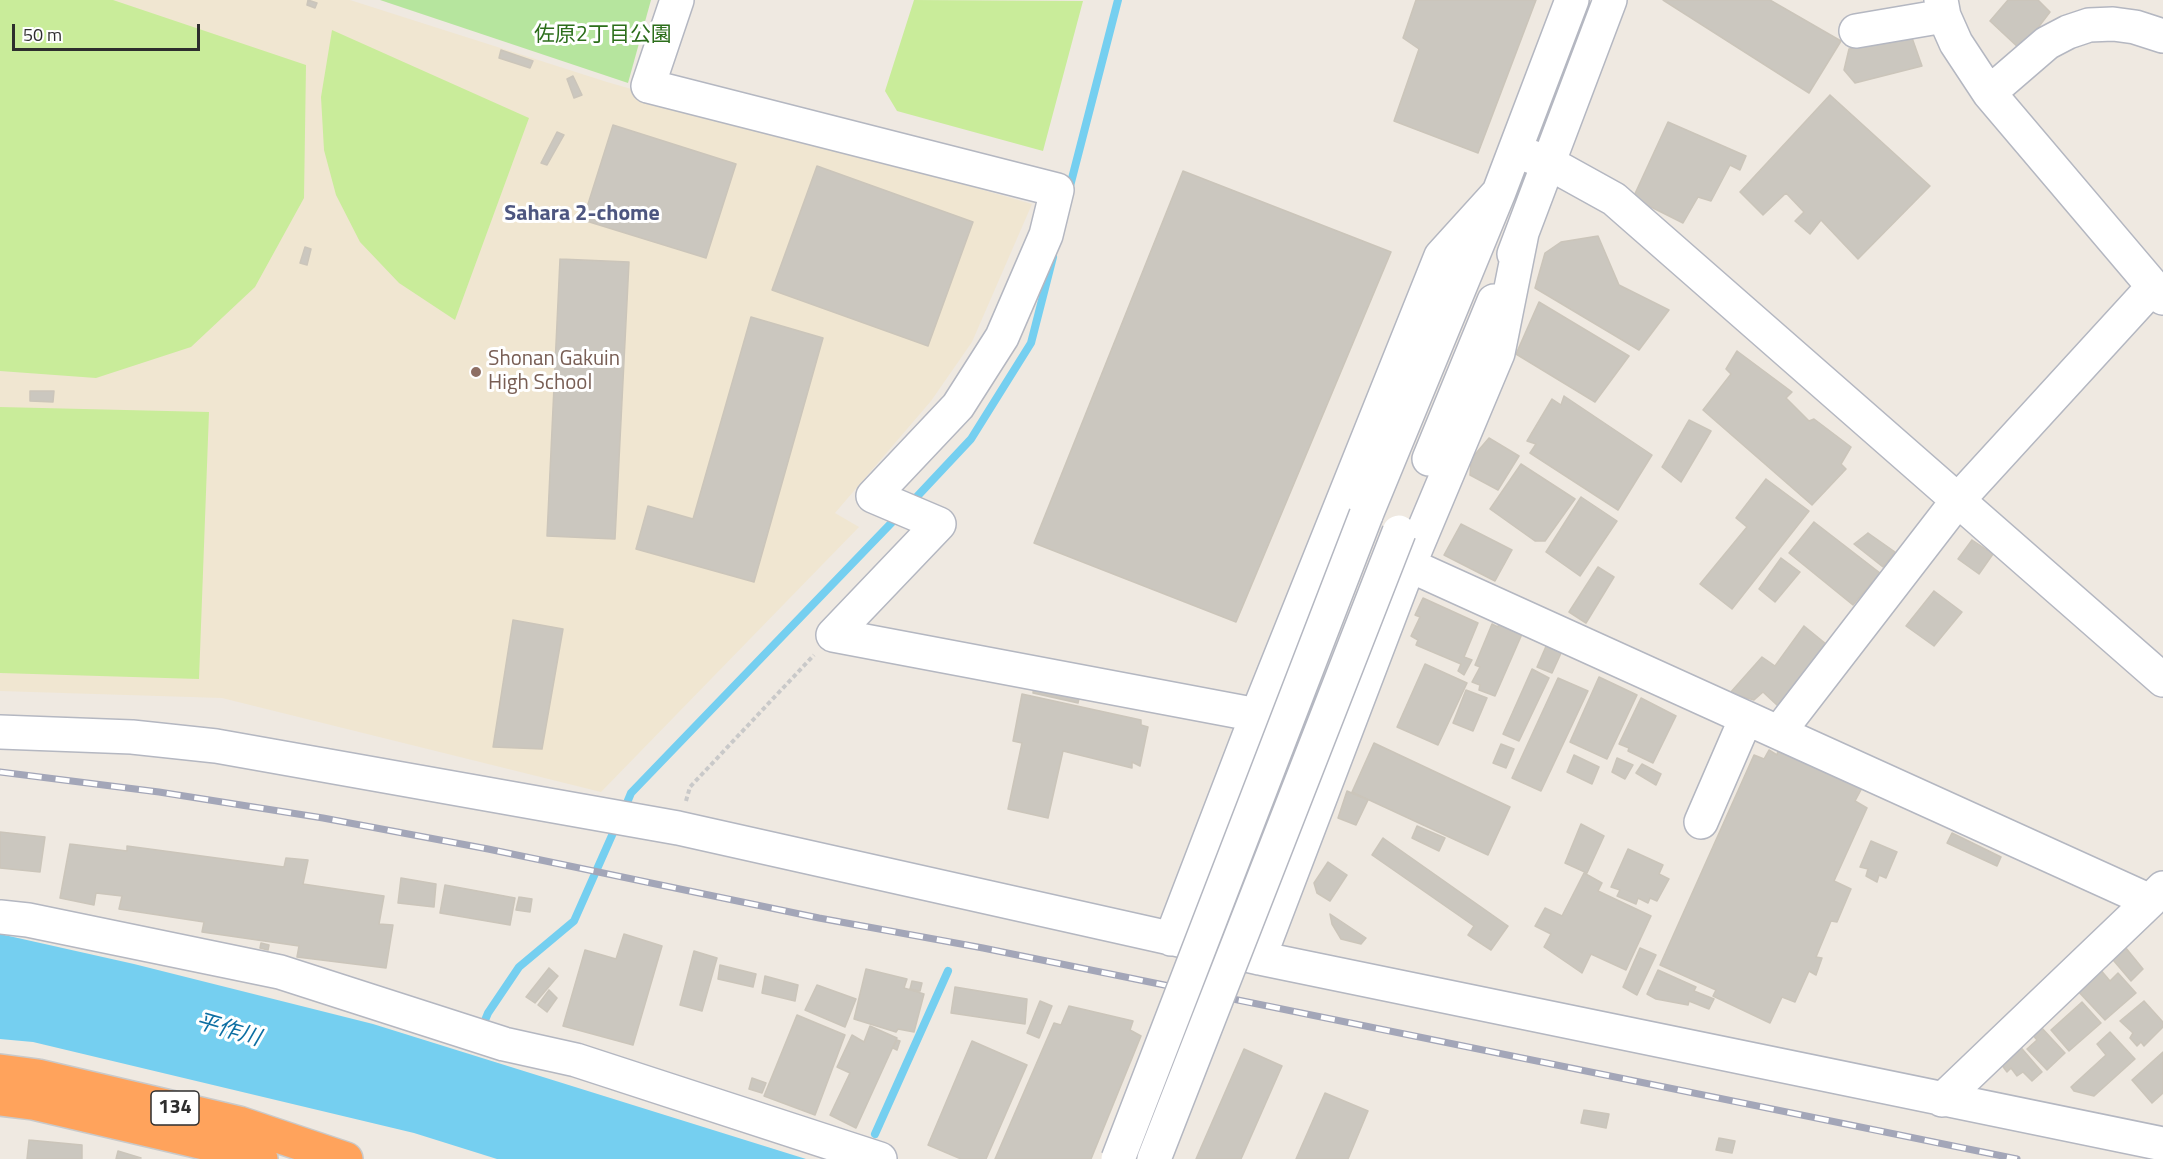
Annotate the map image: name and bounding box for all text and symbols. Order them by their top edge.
scale bar [15,12,202,50]
text: 50 m [23,21,62,48]
park label: 佐原2丁目公園 [534,23,672,49]
district label: Sahara 2-chome [504,202,660,228]
place label: Shonan Gakuin High School [488,347,620,397]
marker: Shonan Gakuin High School [469,365,483,379]
water label: 平作川 [193,1009,263,1053]
road number: 134 [151,1091,199,1125]

